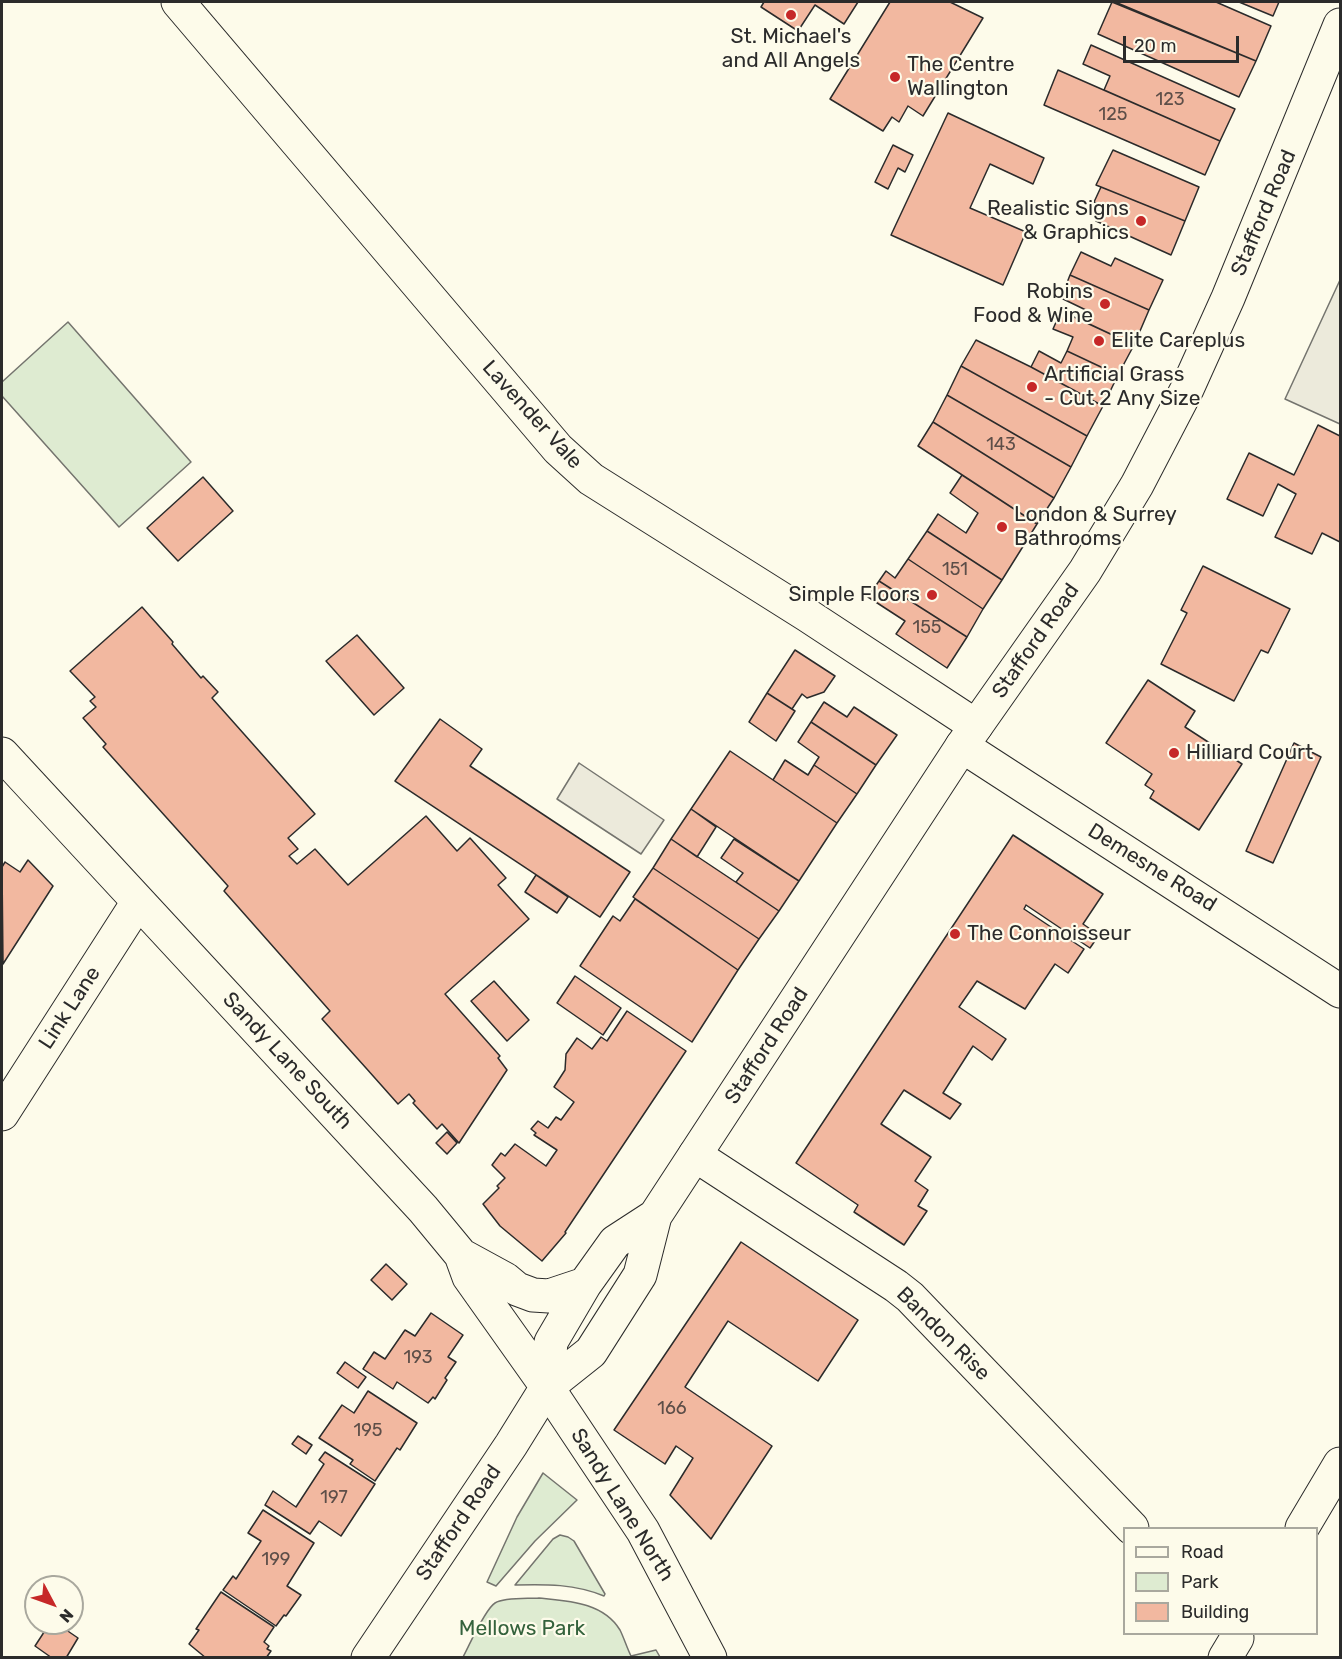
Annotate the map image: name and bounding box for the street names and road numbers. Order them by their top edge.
street label: Stafford Road [1226,146,1302,280]
street label: Lavender Vale [477,356,587,474]
street label: Stafford Road [987,579,1085,703]
street label: Demesne Road [1083,818,1221,918]
street label: Link Lane [34,962,106,1054]
street label: Stafford Road [720,983,814,1109]
street label: Sandy Lane South [217,987,357,1135]
street label: Bandon Rise [891,1282,995,1386]
street label: Sandy Lane North [565,1424,679,1586]
street label: Stafford Road [411,1460,507,1586]

